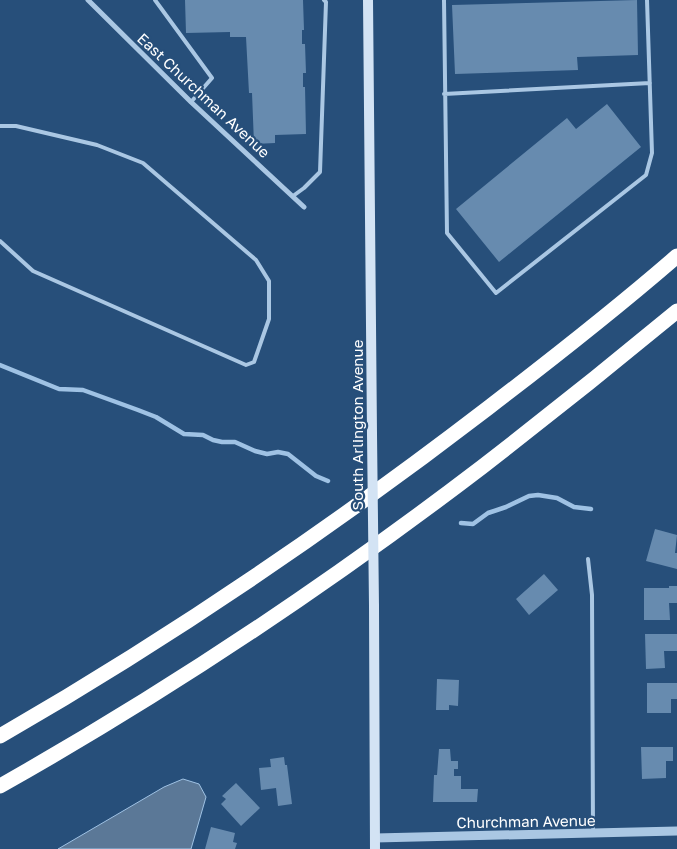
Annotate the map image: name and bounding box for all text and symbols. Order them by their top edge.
street label: East Churchman Avenue [134,29,274,161]
street label: South Arlington Avenue [348,339,366,510]
street label: Churchman Avenue [456,811,596,831]

